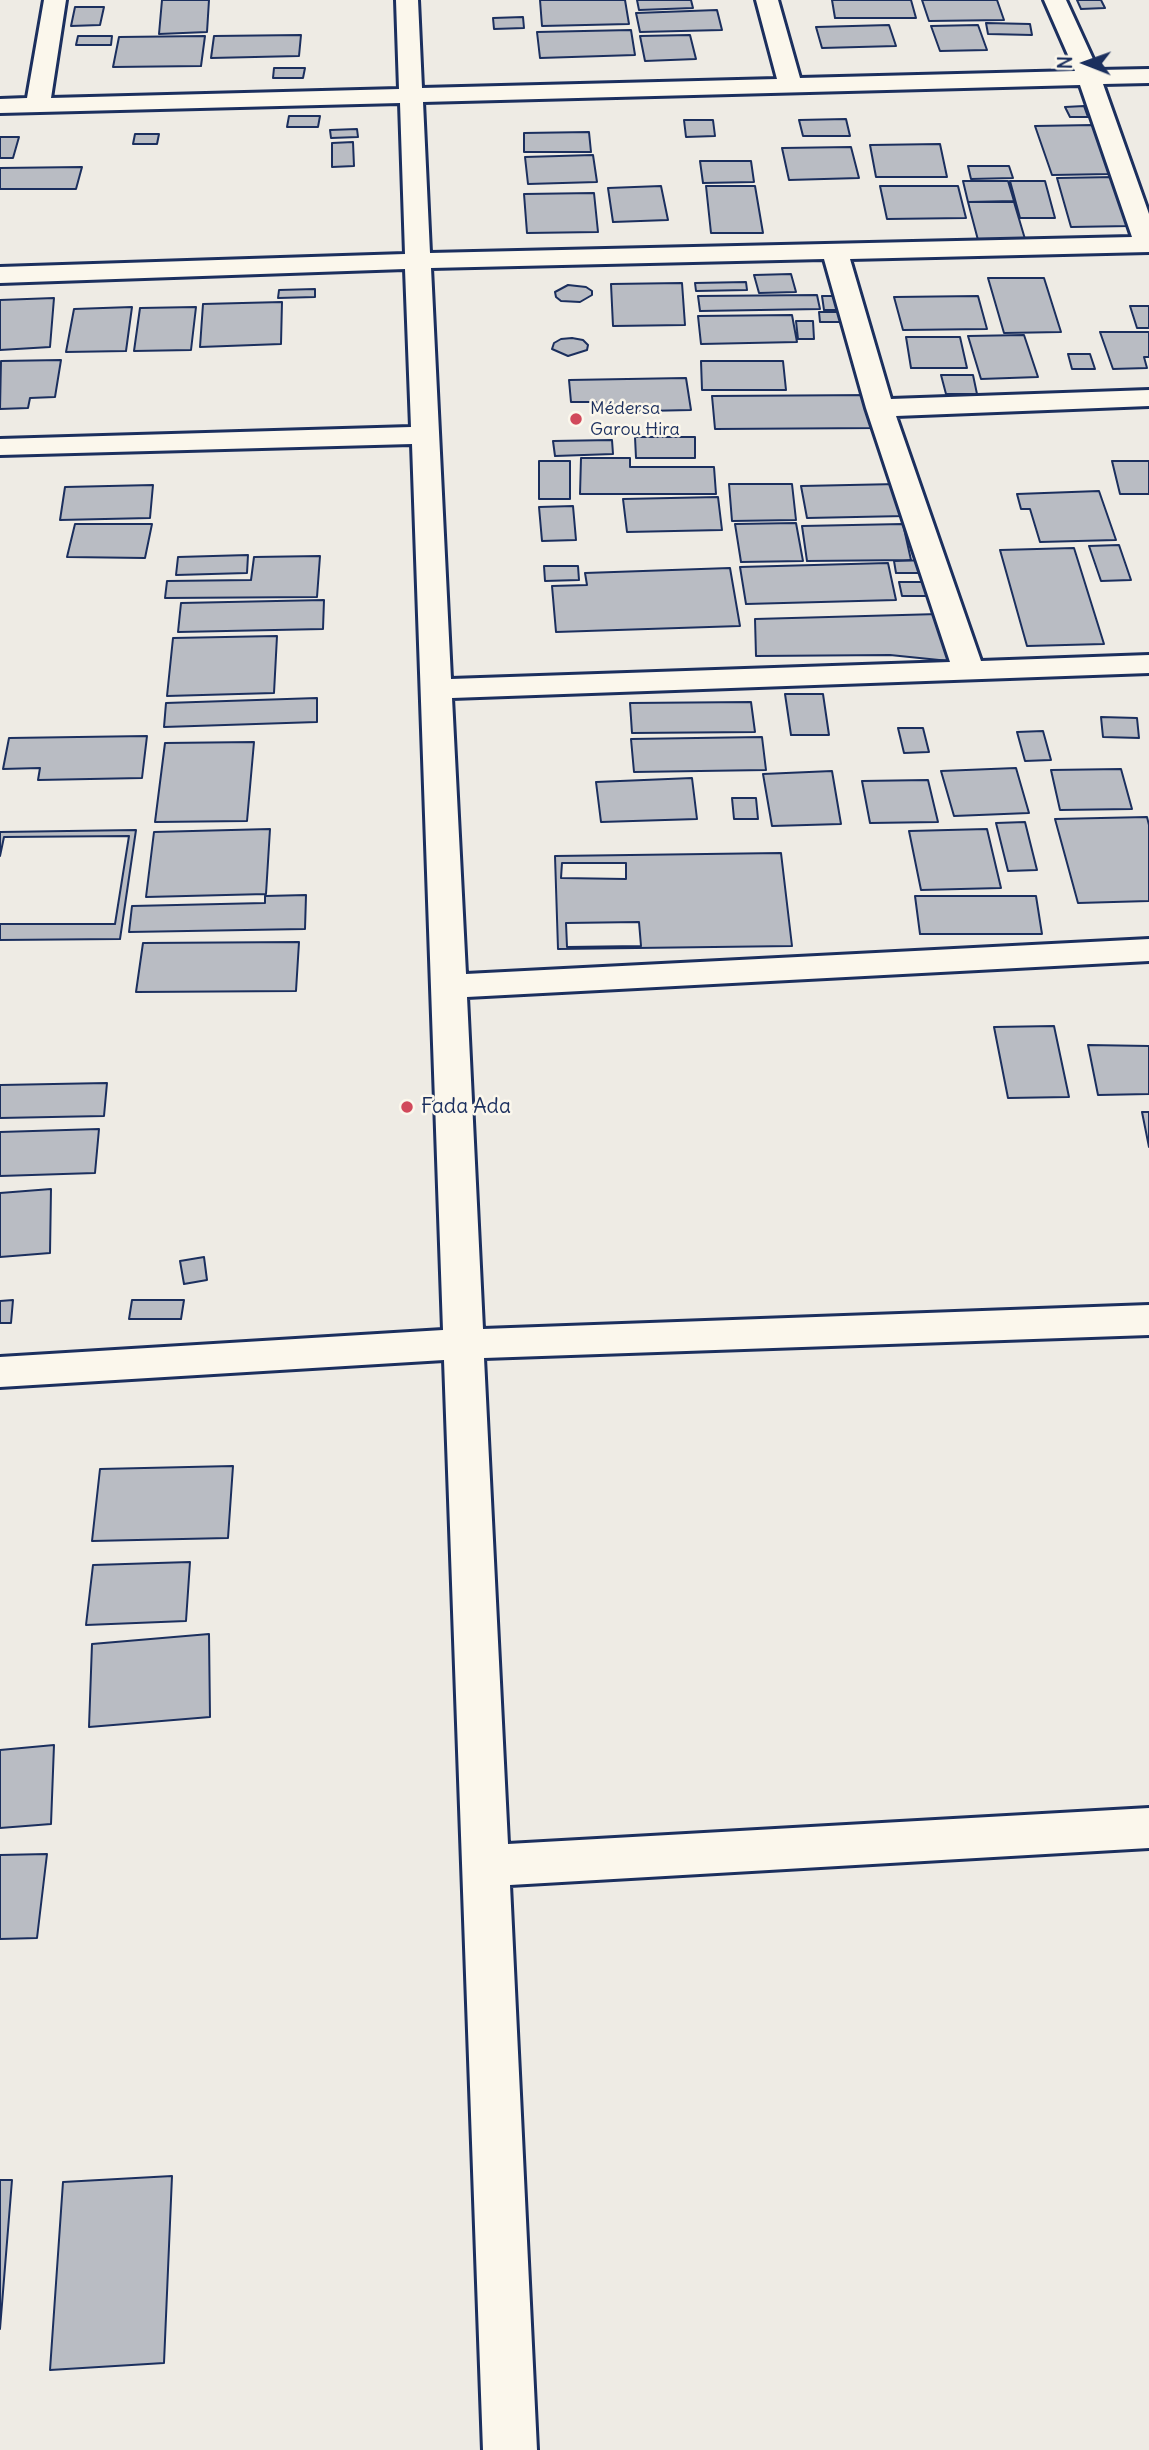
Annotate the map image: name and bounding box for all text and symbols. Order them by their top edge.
north arrow [1051,28,1121,98]
text: N [1053,56,1077,69]
place label: Médersa Garou Hira [590,398,680,440]
marker: Médersa Garou Hira [568,411,584,427]
place label: Fada Ada [421,1094,511,1120]
marker: Fada Ada [399,1099,415,1115]

